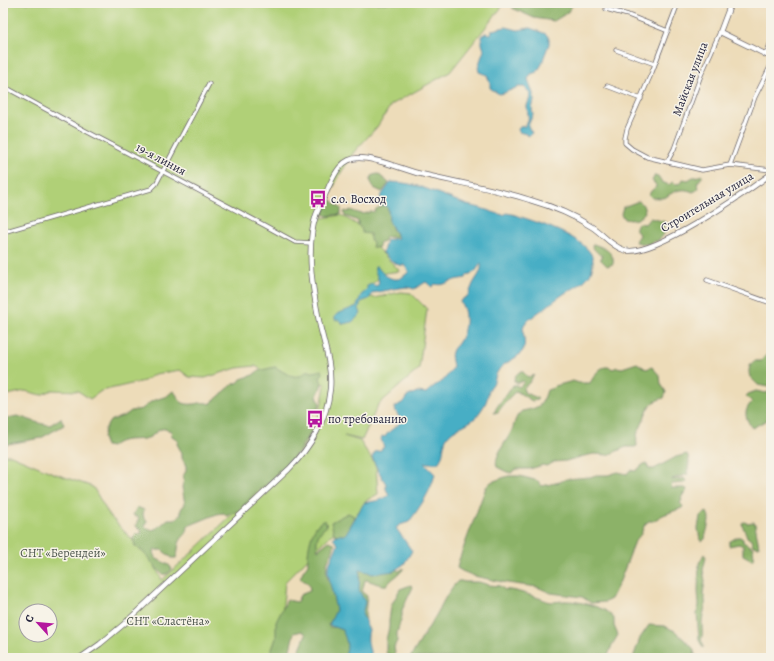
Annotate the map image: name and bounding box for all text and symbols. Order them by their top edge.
street label: Майская улица [669,39,712,118]
street label: 19-я линия [133,139,189,179]
street label: Строительная улица [658,168,757,236]
bus stop icon: с.о. Восход [308,189,328,209]
place label: с.о. Восход [331,191,386,207]
bus stop icon: по требованию [305,409,325,429]
place label: по требованию [328,411,407,427]
park label: СНТ «Берендей» [20,545,106,561]
north arrow [18,603,58,643]
text: С [21,612,38,625]
park label: СНТ «Сластёна» [126,613,210,629]

